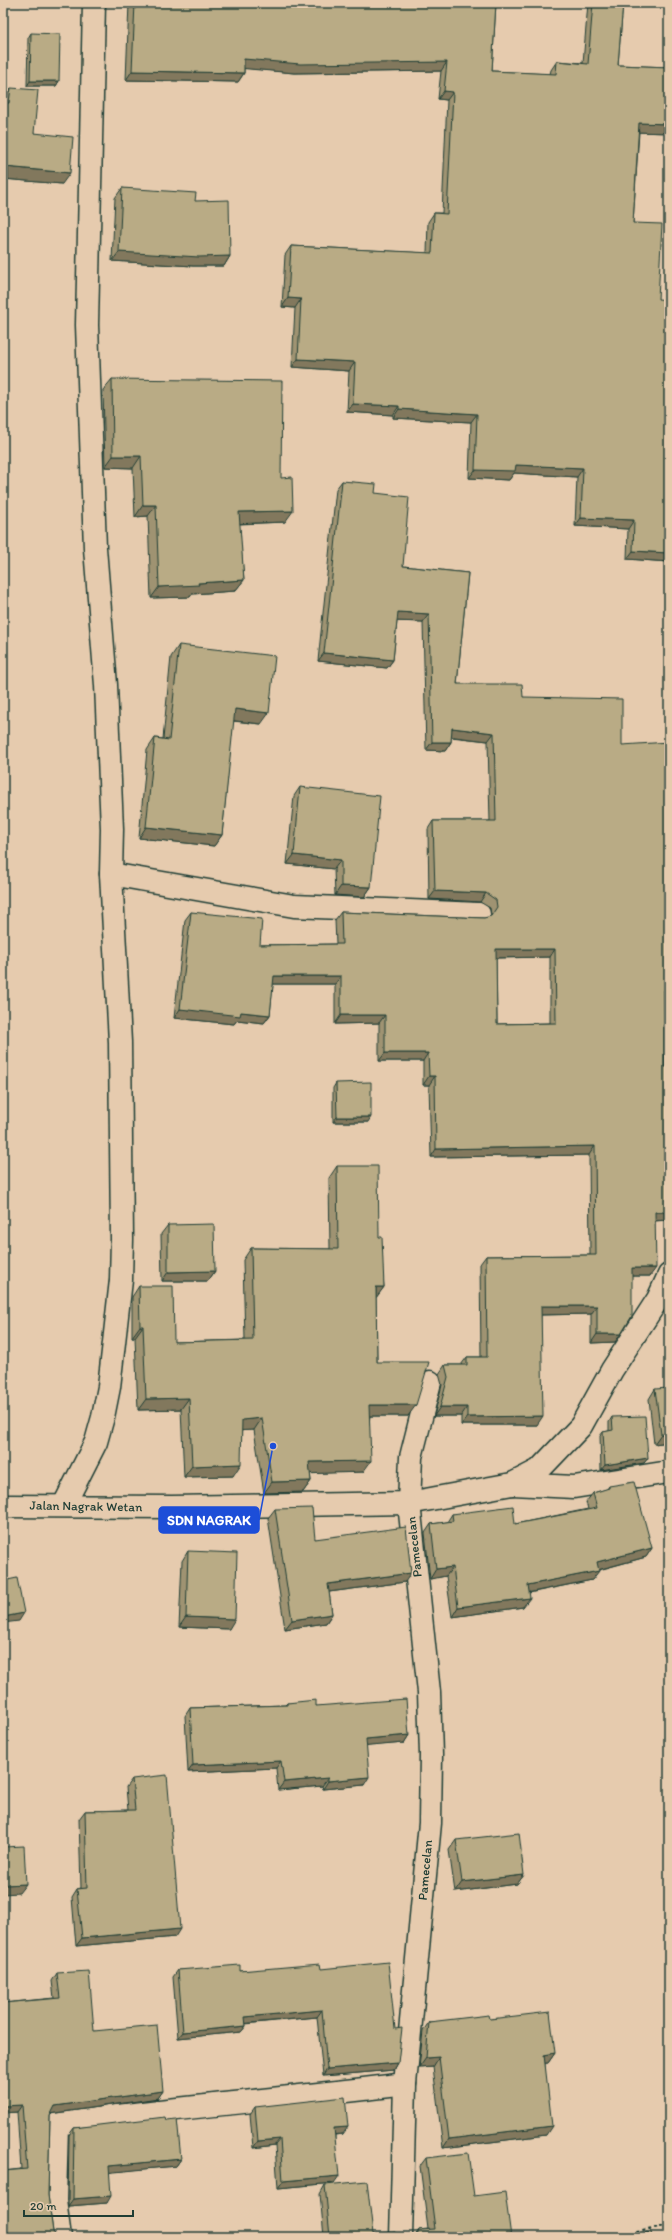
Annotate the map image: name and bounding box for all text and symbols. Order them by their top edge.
street label: Jalan Nagrak Wetan [30,1498,143,1514]
callout: SDN NAGRAK [159,1507,259,1533]
text: SDN NAGRAK [167,1512,252,1529]
street label: Pamecelan [403,1515,425,1578]
street label: Pamecelan [415,1838,435,1901]
scale bar [24,2192,133,2218]
text: 20 m [30,2199,57,2213]

